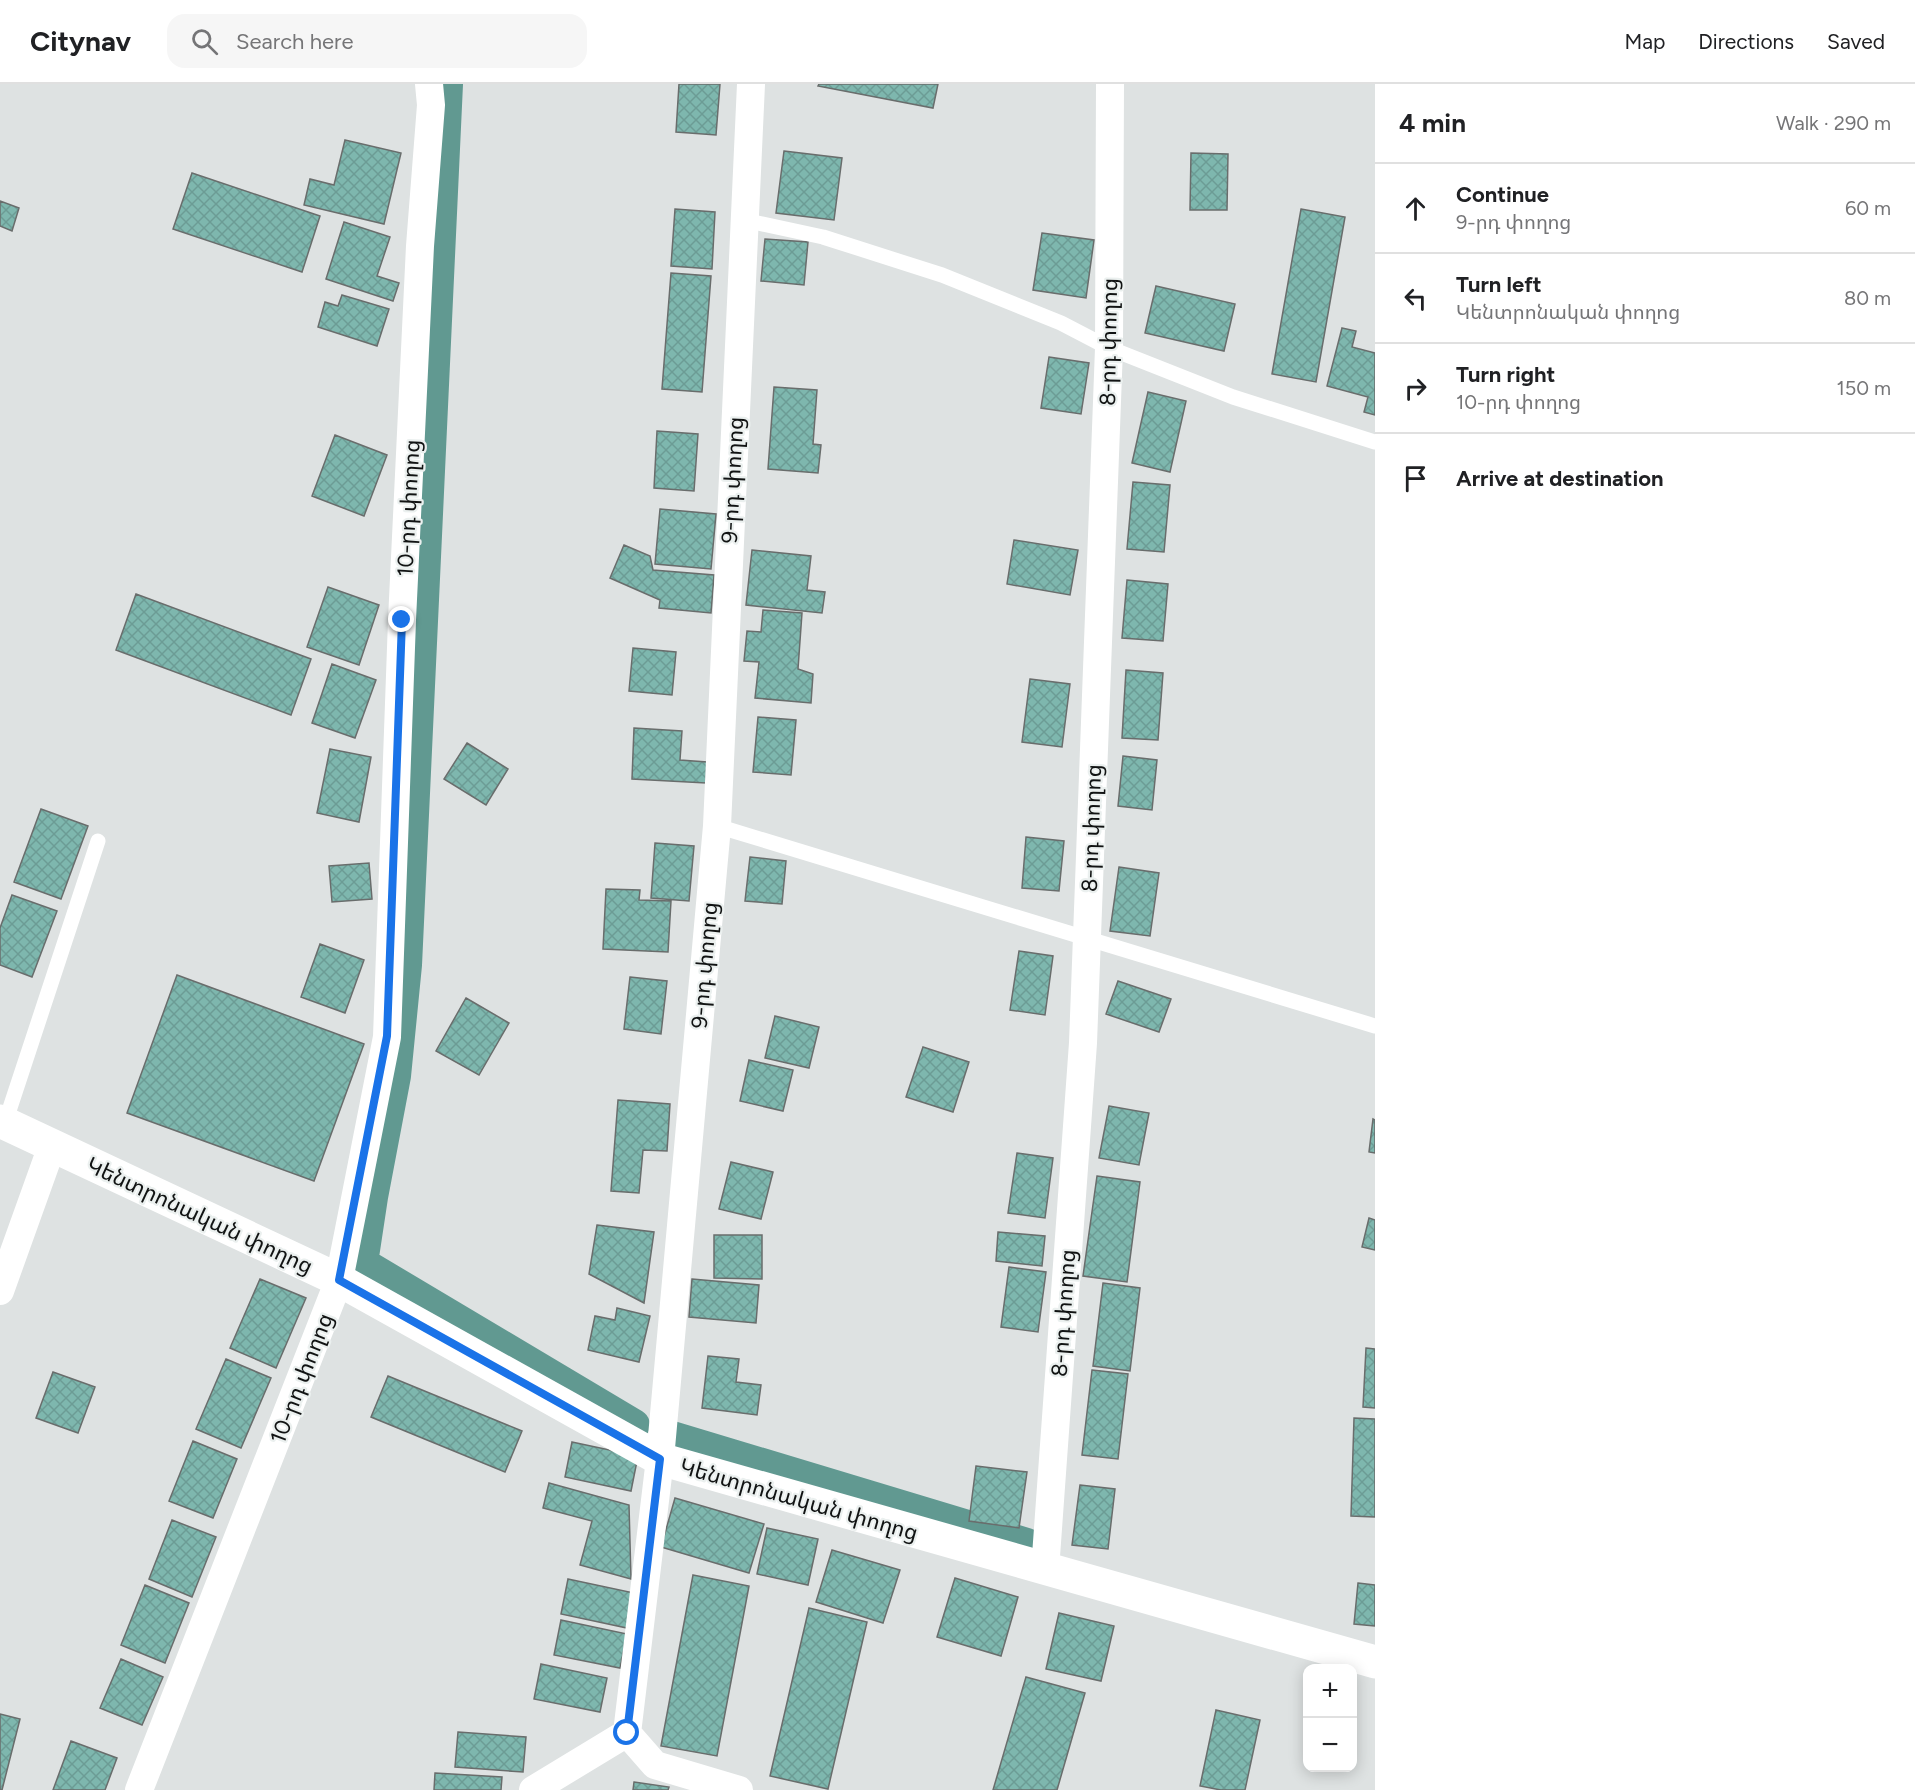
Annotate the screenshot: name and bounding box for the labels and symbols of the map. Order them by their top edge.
street label: 8-րդ փողոց [1094,278,1123,406]
street label: 9-րդ փողոց [716,416,749,544]
street label: 10-րդ փողոց [391,439,426,577]
route end [388,606,414,632]
street label: 8-րդ փողոց [1076,764,1107,892]
street label: 9-րդ փողոց [686,901,723,1029]
street label: Կենտրոնական փողոց [82,1151,317,1280]
street label: 8-րդ փողոց [1046,1248,1081,1378]
street label: 10-րդ փողոց [264,1309,339,1447]
street label: Կենտրոնական փողոց [677,1453,921,1546]
route start [613,1719,639,1745]

